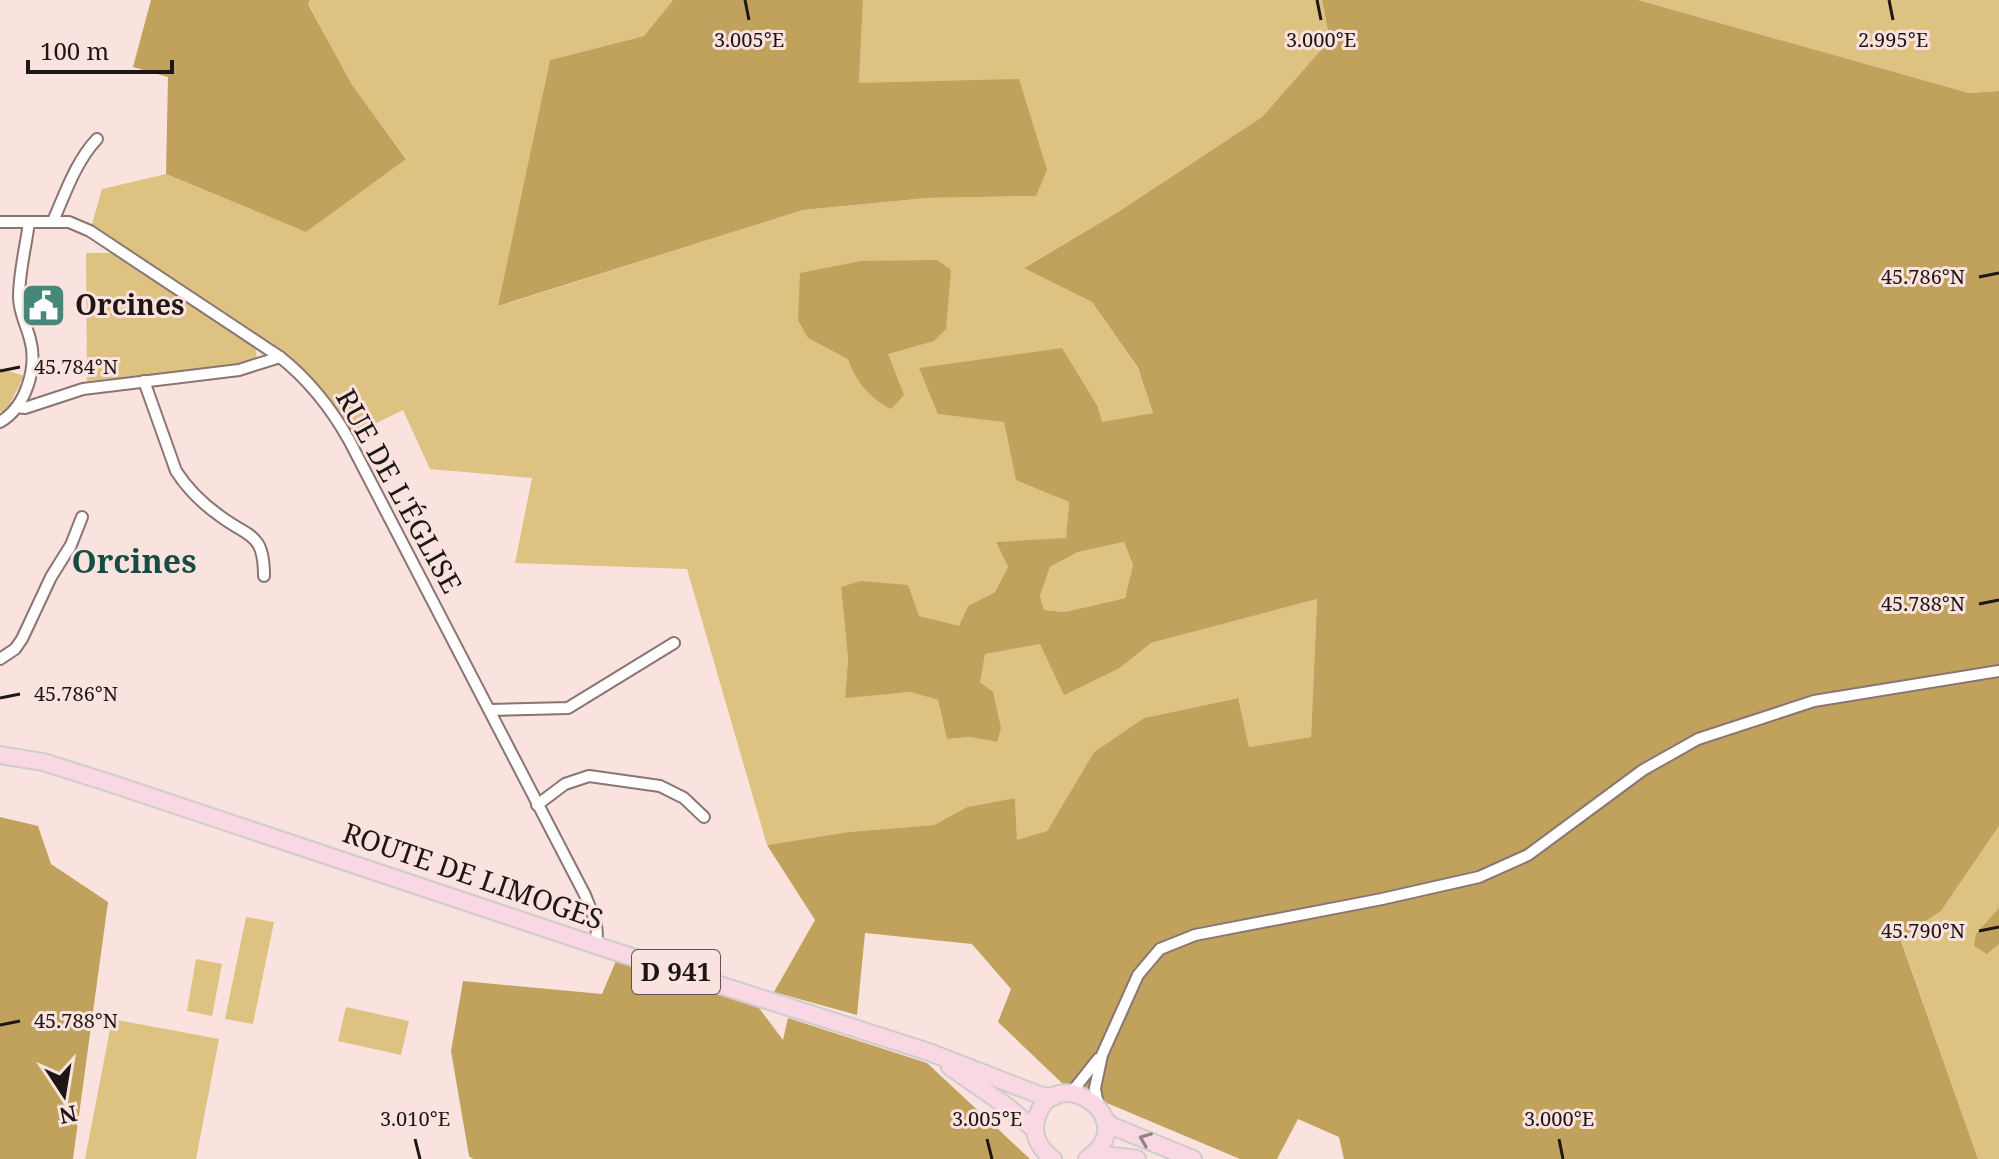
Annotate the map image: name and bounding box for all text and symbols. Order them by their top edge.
scale bar [28,24,172,74]
text: 3.005°E [714,26,784,53]
text: 3.000°E [1286,26,1356,53]
text: 2.995°E [1858,26,1928,53]
text: 100 m [40,34,109,67]
text: 45.786°N [1881,263,1965,290]
public building icon: Orcines [20,281,68,329]
place label: Orcines [75,285,184,323]
text: 45.784°N [34,353,118,380]
street label: RUE DE L'ÉGLISE [328,382,472,599]
district label: Orcines [71,539,197,582]
text: 45.788°N [1881,590,1965,617]
text: 45.786°N [34,680,118,707]
street label: ROUTE DE LIMOGES [338,813,609,937]
text: 45.790°N [1881,917,1965,944]
road number: D 941 [632,950,720,994]
text: 45.788°N [34,1007,118,1034]
north arrow [24,1055,104,1135]
text: N [57,1099,80,1132]
text: 3.010°E [380,1105,450,1132]
text: 3.005°E [952,1105,1022,1132]
text: 3.000°E [1524,1105,1594,1132]
one-way arrow [1139,1133,1153,1149]

